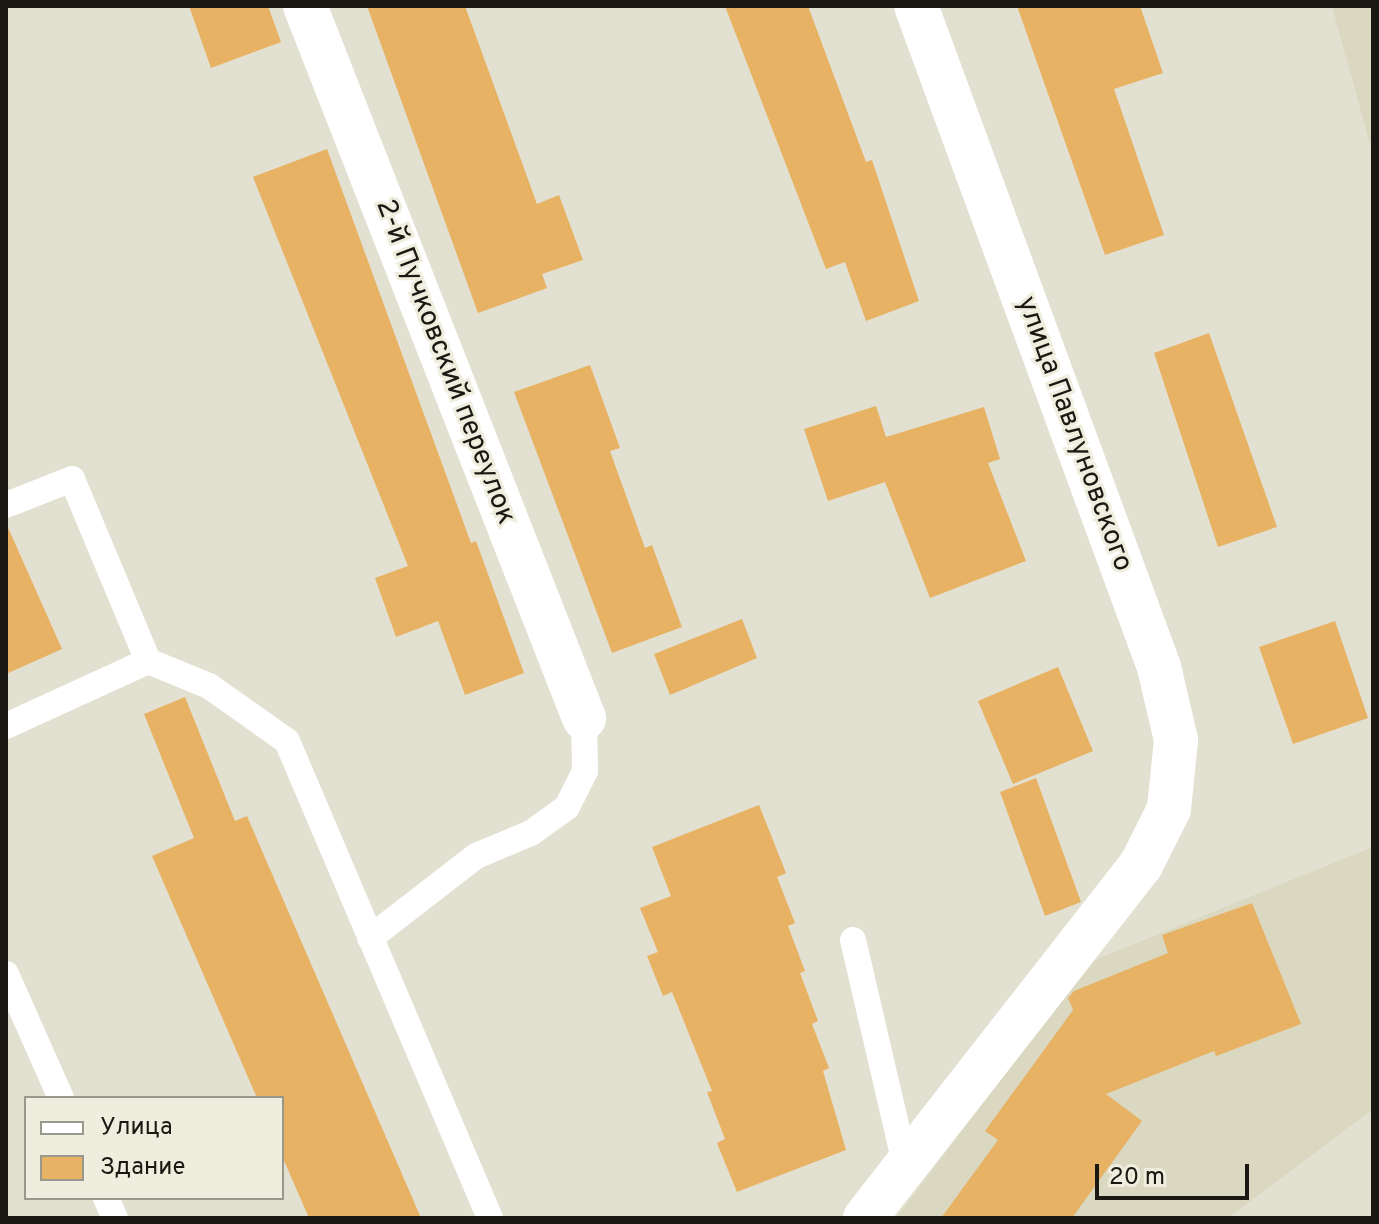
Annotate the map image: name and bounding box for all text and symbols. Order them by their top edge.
street label: 2-й Пучковский переулок [367,195,523,529]
street label: улица Павлуновского [1009,292,1139,576]
legend [24,1096,284,1200]
text: Улица [100,1113,173,1143]
scale bar [1099,1148,1253,1198]
text: Здание [100,1153,186,1183]
text: 20 m [1109,1163,1165,1193]

